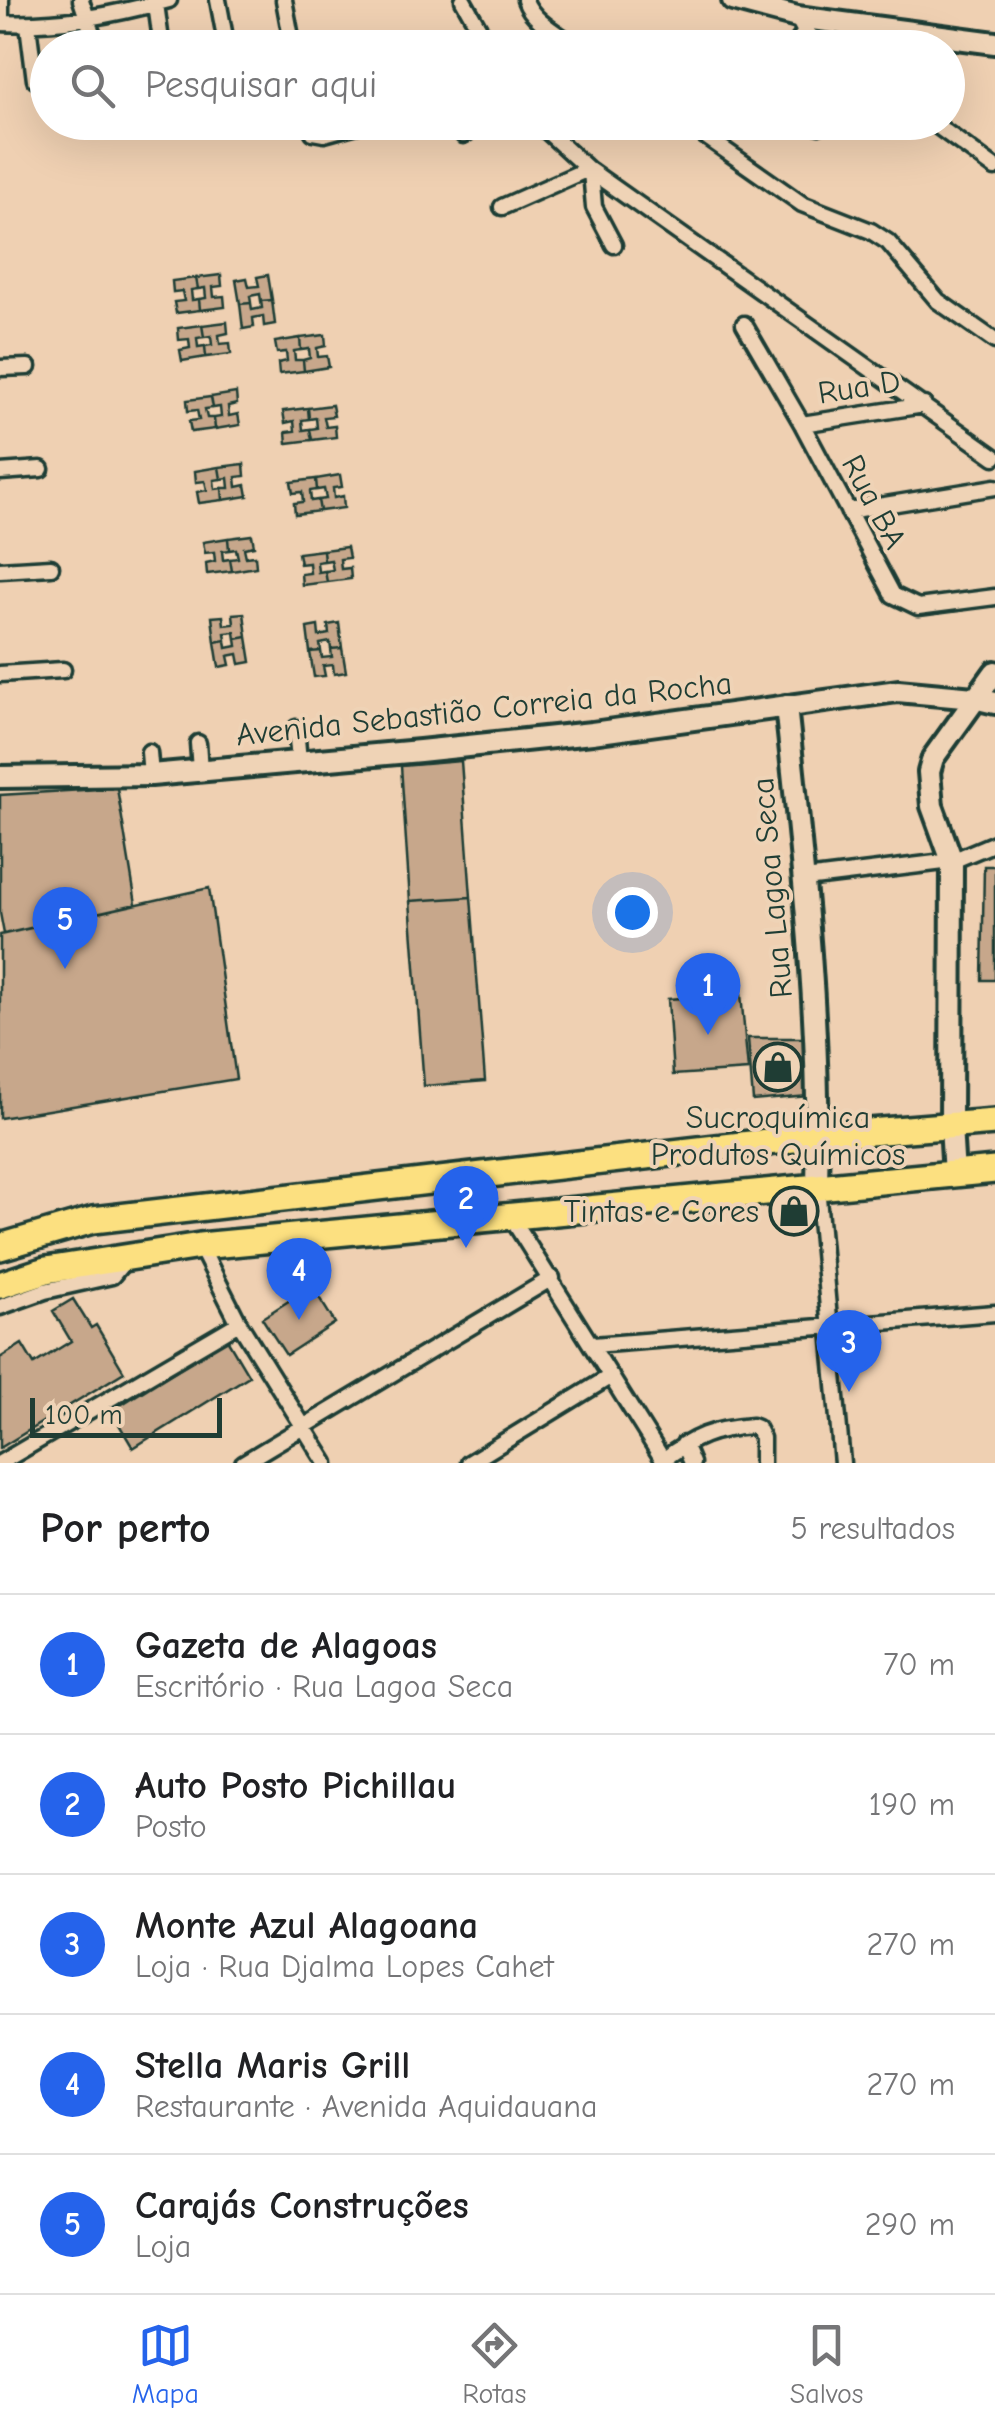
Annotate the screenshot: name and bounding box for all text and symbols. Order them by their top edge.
search box [30,30,965,140]
icon: search [65,58,120,113]
text: Pesquisar aqui [145,63,377,107]
street label: Rua D [815,362,903,412]
street label: Rua BA [834,449,914,555]
street label: Avenida Sebastião Correia da Rocha [234,665,734,753]
street label: Rua Lagoa Seca [744,776,800,1000]
pin: 5 [32,886,98,969]
your location [607,887,658,938]
pin: 1 [676,952,740,1035]
shop icon: Sucroquímica Produtos Químicos [752,1041,804,1093]
place label: Sucroquímica Produtos Químicos [651,1099,905,1173]
pin: 2 [434,1166,498,1248]
shop icon: Tintas e Cores [768,1185,820,1237]
place label: Tintas e Cores [564,1193,759,1230]
pin: 4 [266,1238,332,1320]
pin: 3 [816,1310,882,1392]
scale bar [30,1393,222,1438]
text: 100 m [45,1399,123,1431]
text: Por perto [40,1504,211,1553]
text: 5 resultados [790,1510,955,1547]
text: Gazeta de Alagoas [135,1624,437,1668]
text: 1 [66,1646,79,1683]
text: 70 m [883,1646,955,1683]
text: Escritório · Rua Lagoa Seca [135,1668,513,1705]
text: Auto Posto Pichillau [135,1764,456,1808]
text: 2 [65,1786,80,1823]
text: 190 m [869,1786,955,1823]
text: Posto [135,1808,207,1845]
text: Monte Azul Alagoana [135,1904,478,1948]
text: 3 [65,1926,80,1963]
text: 270 m [867,1926,955,1963]
text: Loja · Rua Djalma Lopes Cahet [135,1948,554,1985]
text: Stella Maris Grill [135,2044,410,2088]
text: 4 [65,2066,80,2103]
text: 270 m [867,2066,955,2103]
text: Restaurante · Avenida Aquidauana [135,2088,597,2125]
text: Carajás Construções [135,2184,469,2228]
text: 5 [64,2206,81,2243]
text: 290 m [865,2206,955,2243]
text: Loja [135,2228,191,2265]
tab: Mapa [132,2318,199,2410]
tab: Rotas [462,2318,526,2410]
tab: Salvos [790,2318,863,2410]

